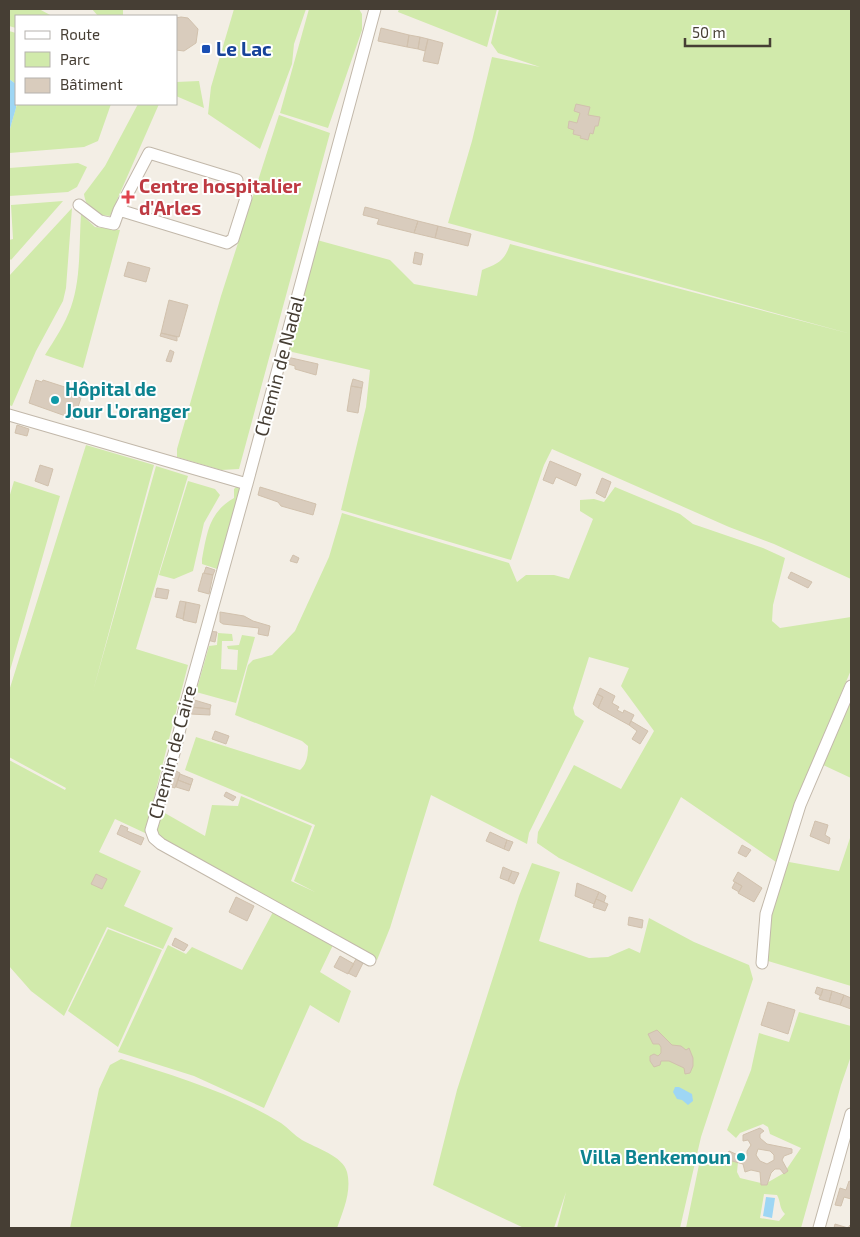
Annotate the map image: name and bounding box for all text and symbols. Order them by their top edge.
legend [15,15,178,105]
scale bar [685,15,770,47]
text: 50 m [692,23,726,41]
text: Route [60,25,100,43]
place label: Le Lac [216,37,272,60]
marker: Le Lac [200,43,212,55]
text: Parc [60,50,90,68]
text: Bâtiment [60,75,123,93]
place label: Centre hospitalier d'Arles [139,174,301,219]
marker: Centre hospitalier d'Arles [121,190,135,204]
street label: Chemin de Nadal [249,293,308,439]
place label: Hôpital de Jour L'oranger [65,377,190,422]
marker: Hôpital de Jour L'oranger [49,394,61,406]
street label: Chemin de Caire [143,682,200,821]
place label: Villa Benkemoun [580,1145,731,1168]
marker: Villa Benkemoun [735,1151,747,1163]

